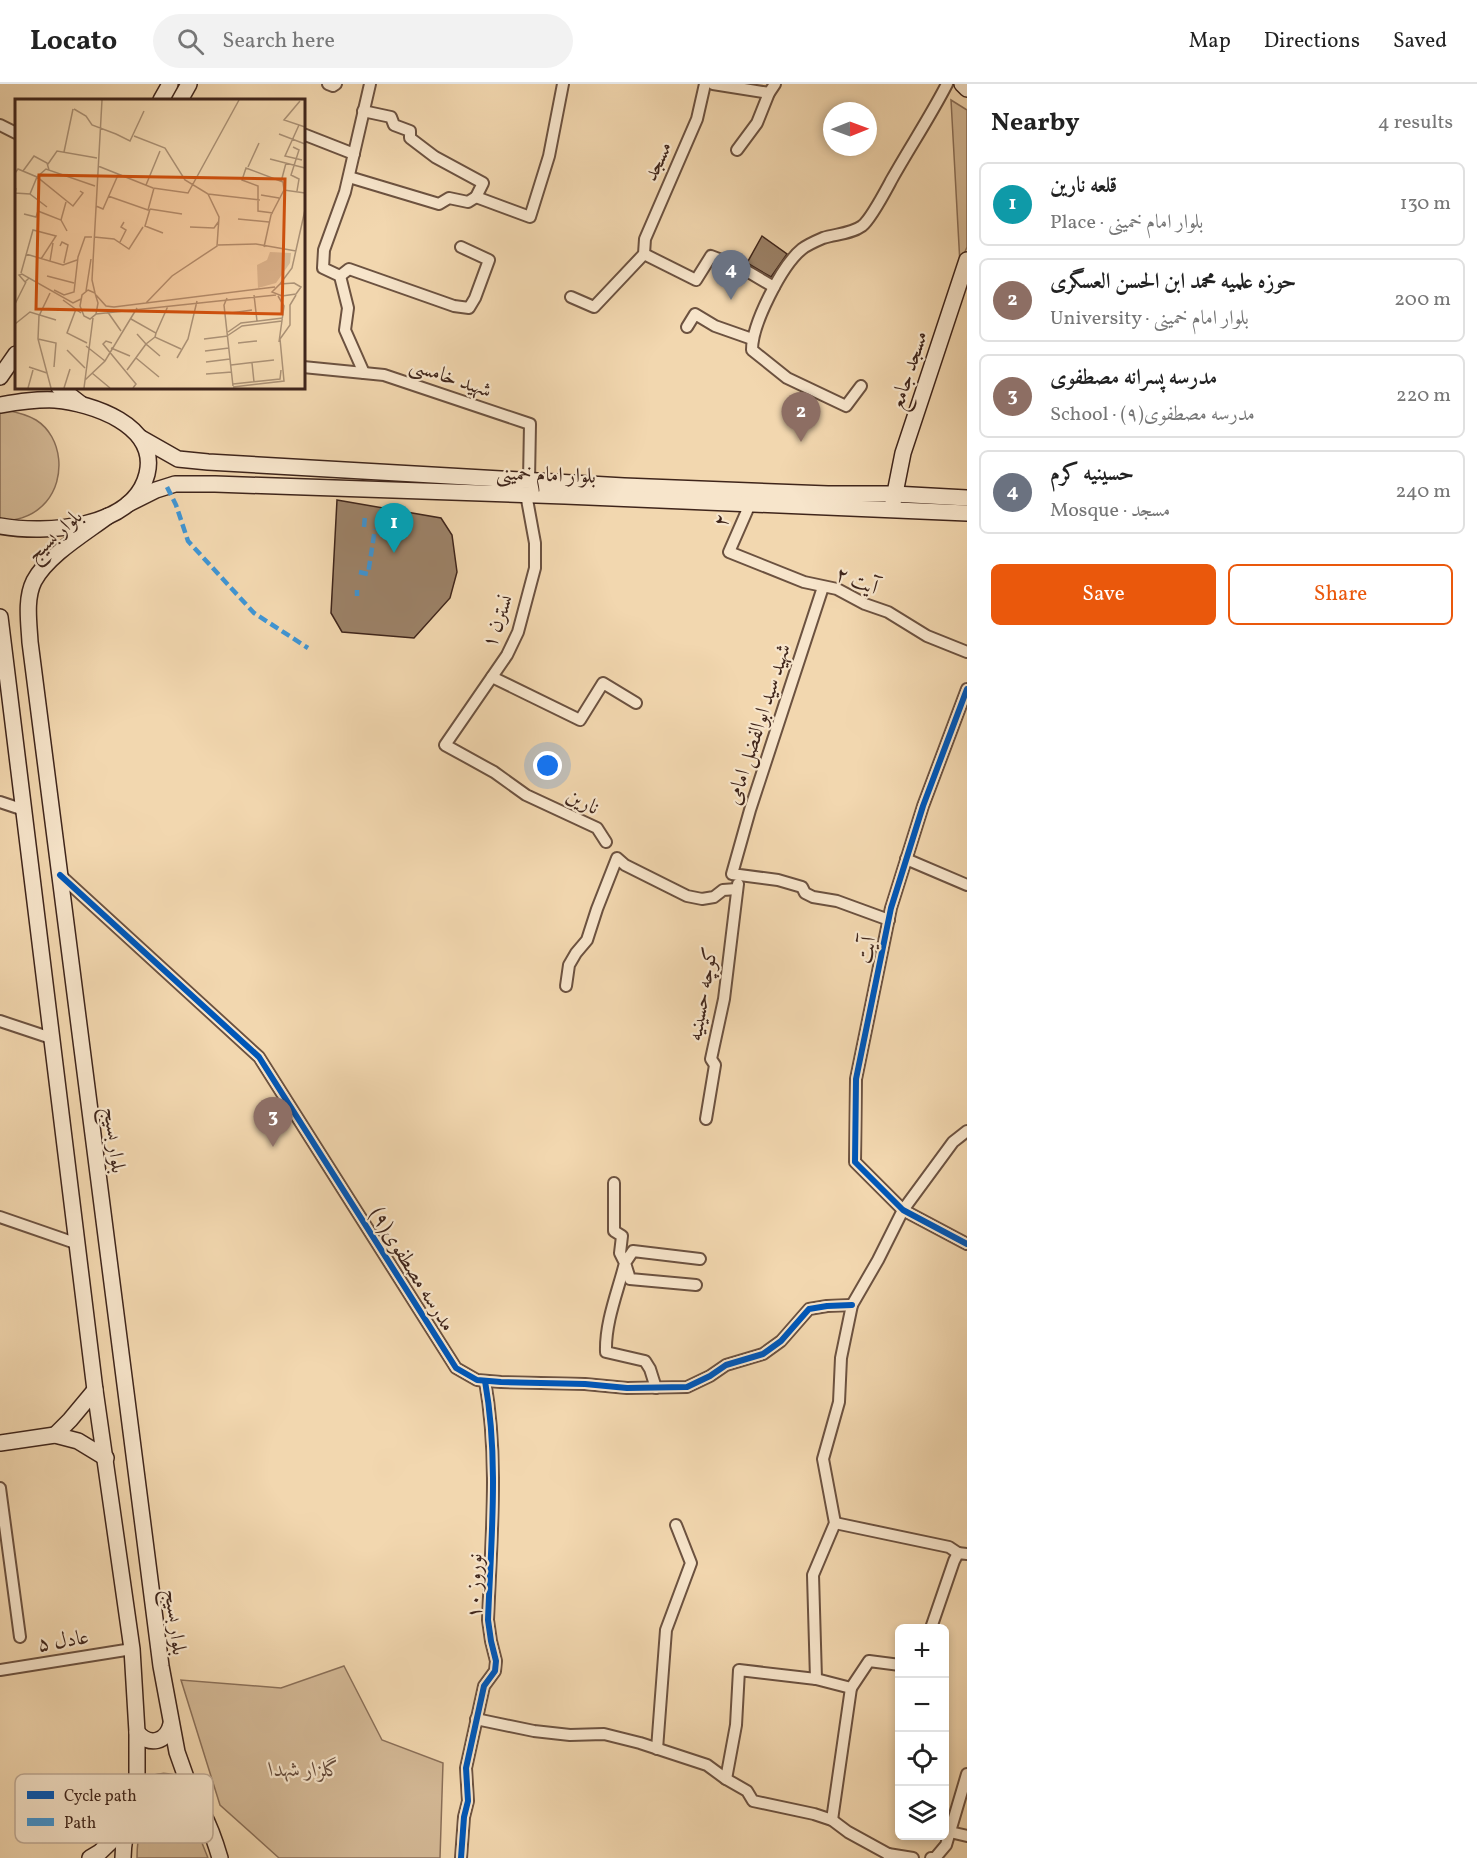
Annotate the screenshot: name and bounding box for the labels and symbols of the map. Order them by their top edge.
inset map [15,99,304,388]
north arrow [823,102,877,156]
street label: مسجد [637,137,680,186]
pin: 4 [712,250,750,300]
street label: مسجد جامع [883,327,939,415]
street label: شهید خامسی [406,351,495,406]
pin: 2 [782,392,820,442]
street label: بلوار امام خمینی [495,459,596,494]
street label: بلوار بسیج [21,503,91,571]
pin: 1 [374,504,414,553]
street label: ۲ [707,509,738,532]
street label: آیت ۲ [831,560,884,604]
street label: نسترن ۱ [475,591,521,652]
street label: شهید سید ابوالفضل امامی [720,640,799,809]
your location [533,751,562,780]
street label: نارین [561,782,604,823]
street label: آیت [851,932,885,966]
street label: کوچه حسینیه [681,945,726,1044]
pin: 3 [254,1098,292,1147]
street label: بلوار بسیج [92,1105,132,1175]
street label: مدرسه مصطفوی(۹) [362,1202,461,1337]
street label: نوروز ۱۰ [460,1553,491,1619]
street label: بلوار بسیج [153,1587,193,1657]
street label: عادل ۵ [35,1623,91,1660]
park label: گلزار شهدا [268,1756,341,1785]
legend [15,1774,213,1843]
text: Cycle path [64,1786,137,1808]
text: Path [64,1813,96,1835]

